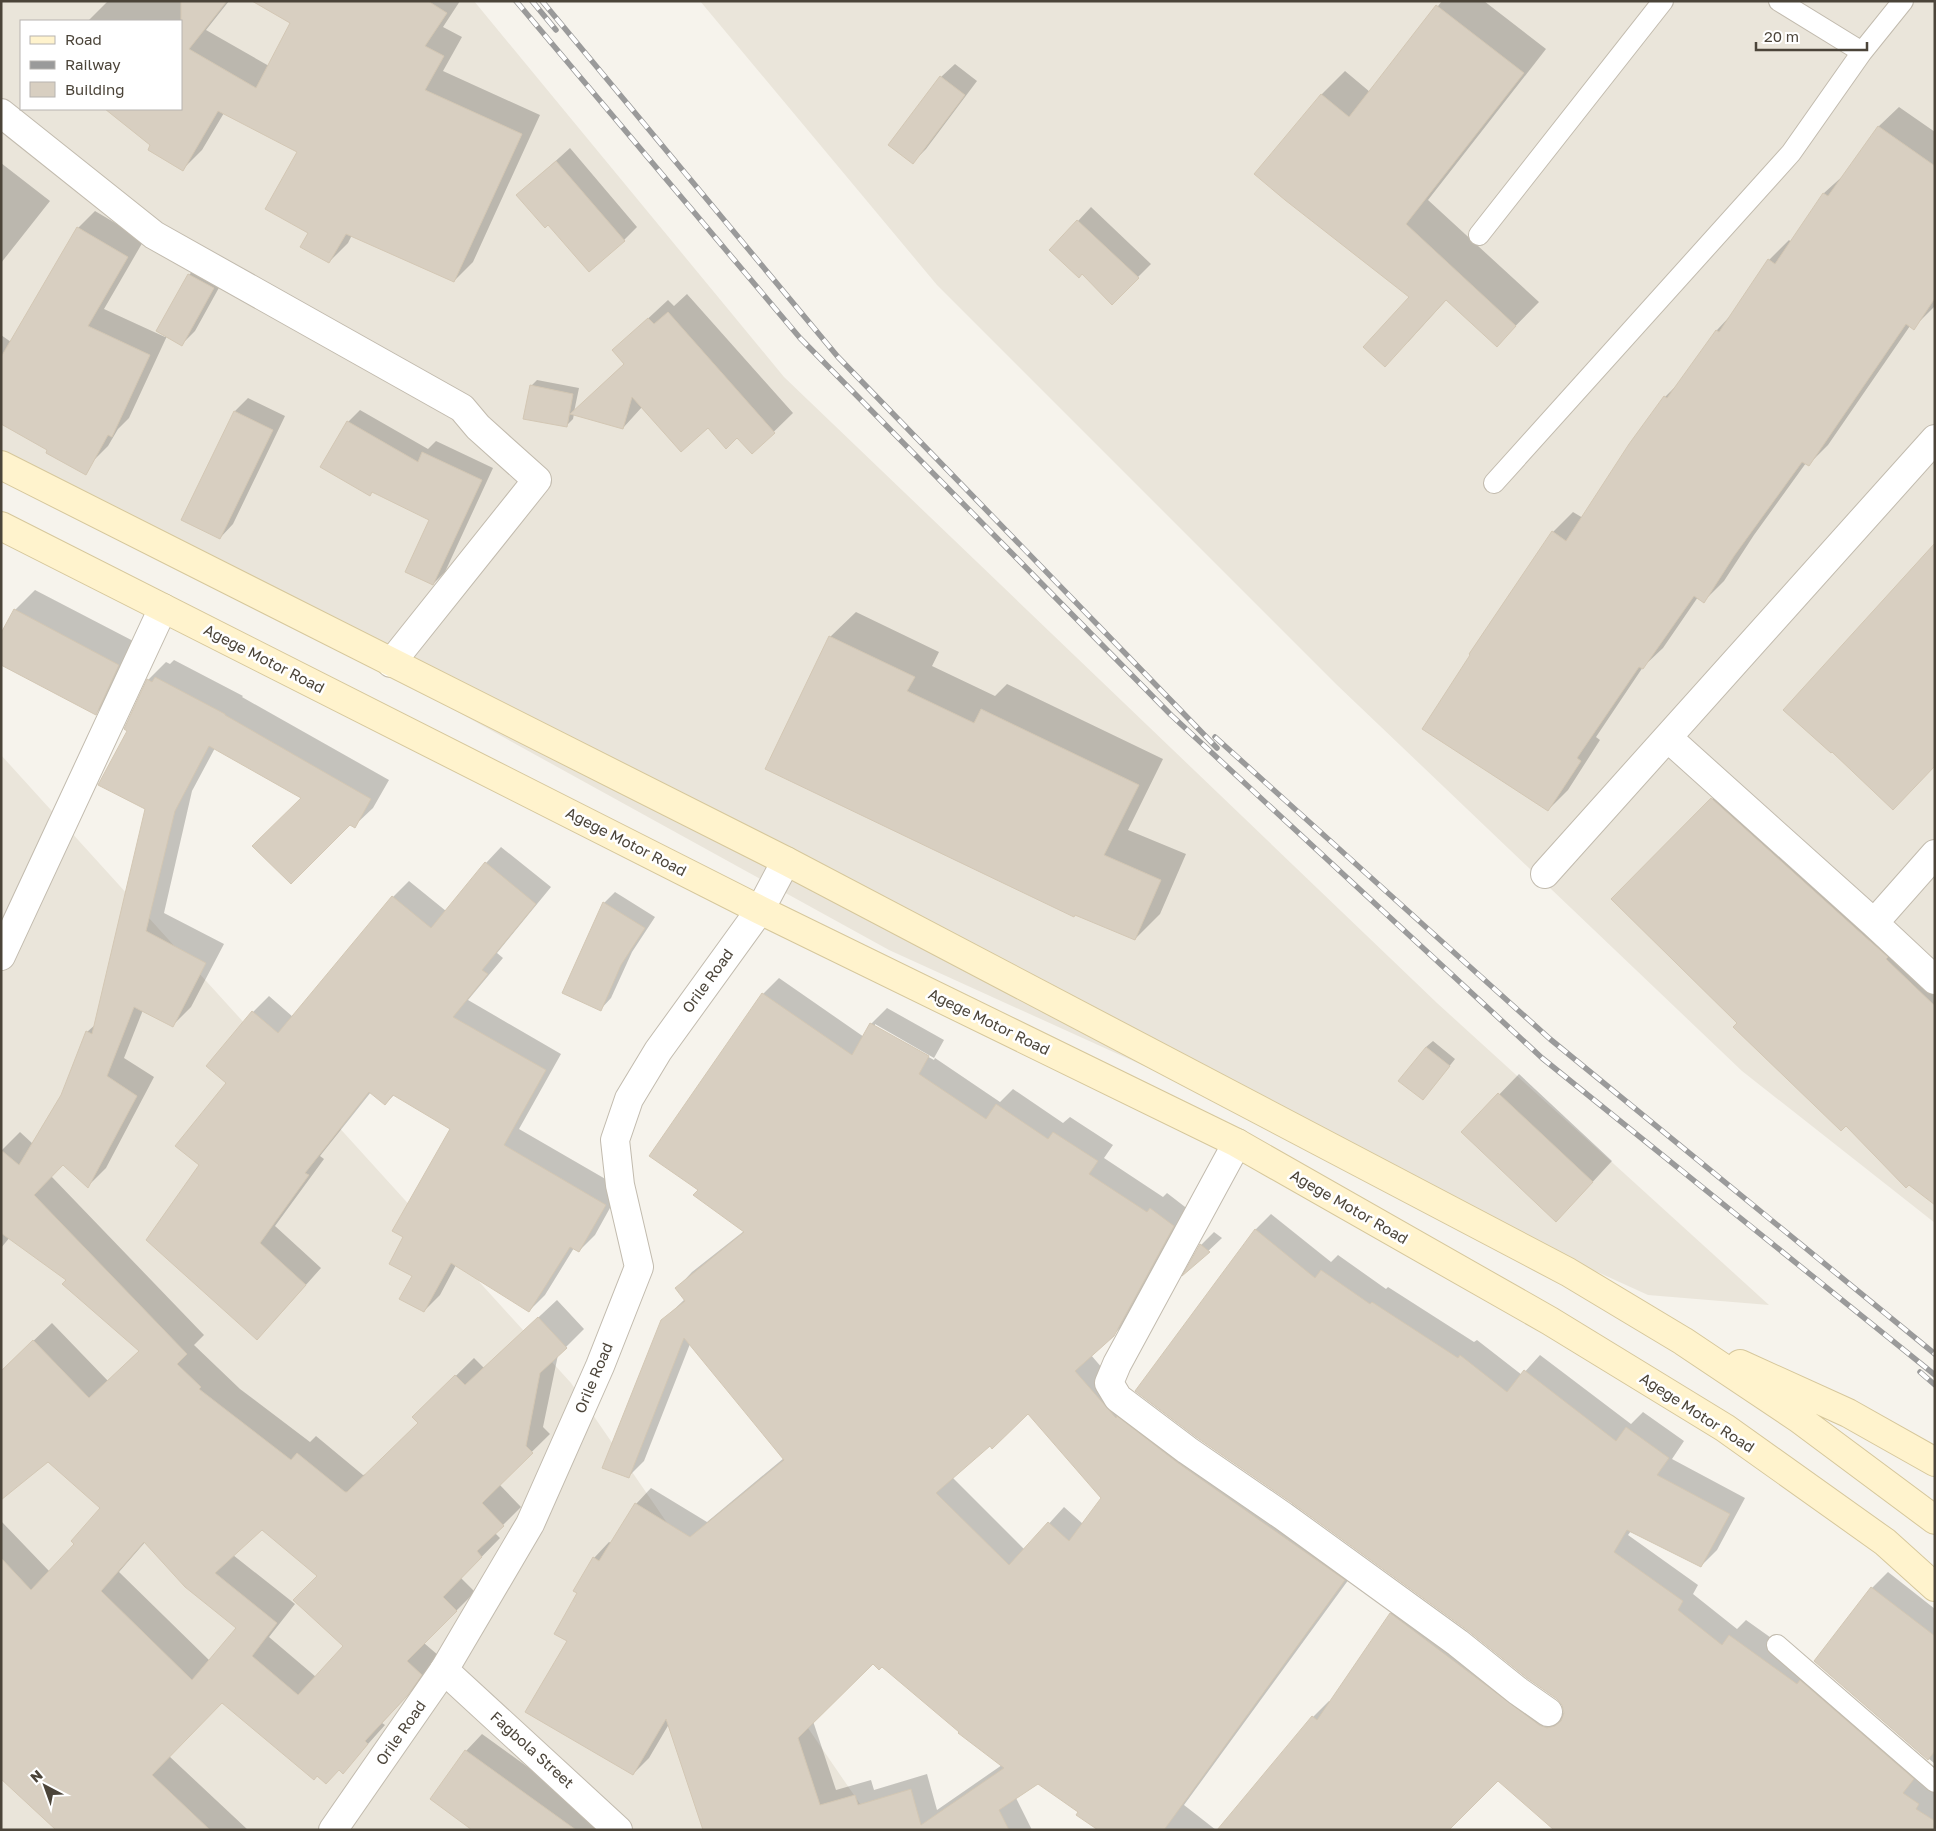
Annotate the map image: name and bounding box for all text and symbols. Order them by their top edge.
legend [20,20,182,110]
scale bar [1756,20,1867,52]
text: 20 m [1764,27,1799,45]
text: Road [65,30,102,48]
text: Railway [65,55,121,73]
text: Building [65,80,125,98]
street label: Agege Motor Road [201,620,328,696]
street label: Agege Motor Road [563,803,690,879]
street label: Orile Road [678,945,736,1016]
street label: Agege Motor Road [926,984,1053,1058]
street label: Agege Motor Road [1288,1165,1411,1247]
street label: Orile Road [570,1340,616,1416]
street label: Agege Motor Road [1637,1368,1758,1456]
street label: Orile Road [371,1697,429,1768]
street label: Fagbola Street [487,1707,578,1791]
north arrow [20,1761,70,1811]
text: N [27,1766,46,1786]

